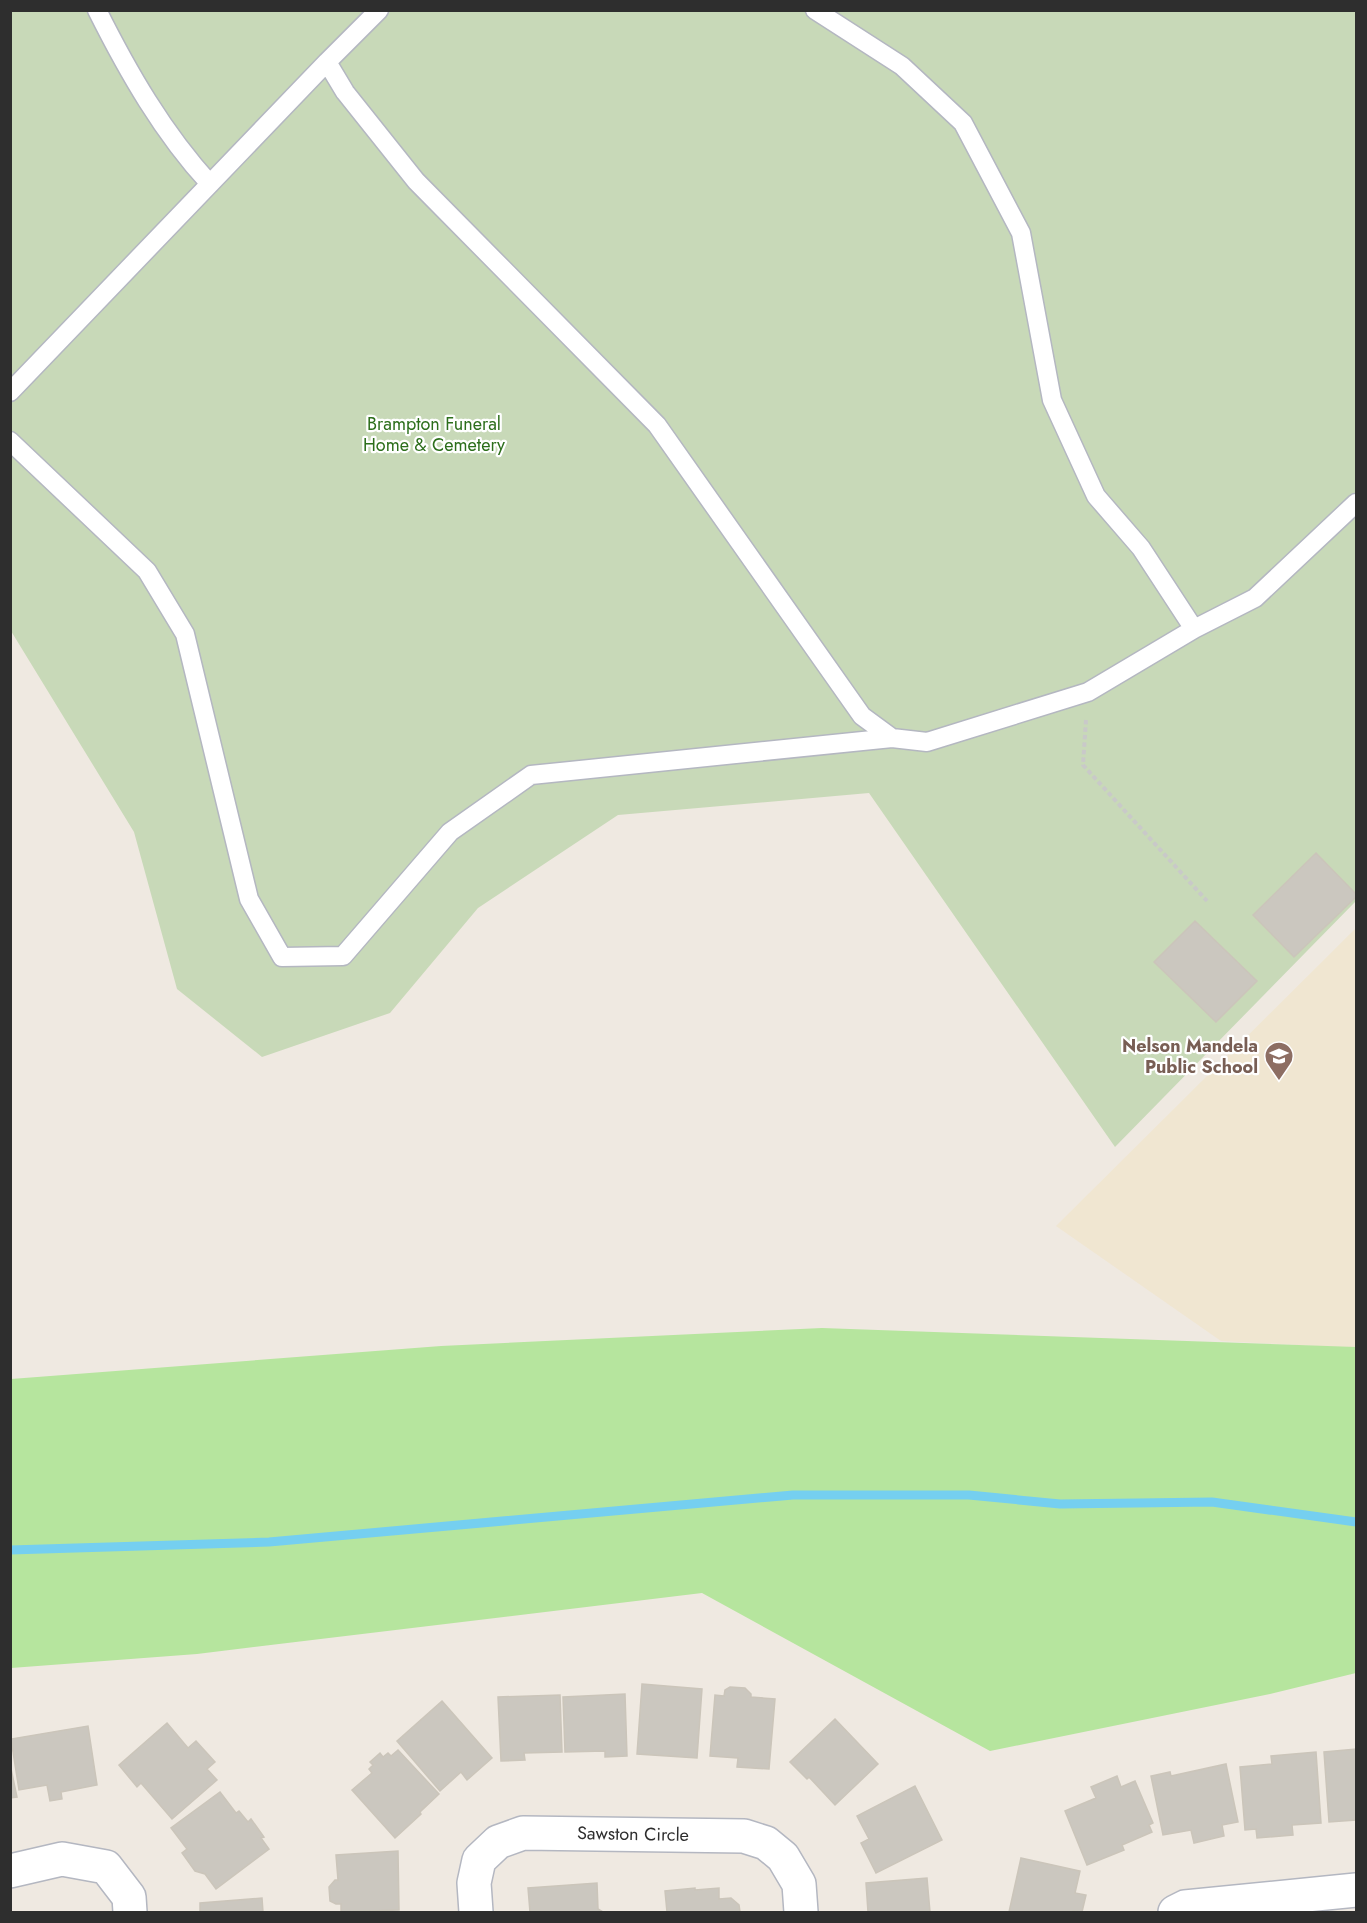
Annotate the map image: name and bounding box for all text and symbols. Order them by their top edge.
park label: Brampton Funeral Home & Cemetery [363,411,505,458]
place label: Nelson Mandela Public School [1122,1033,1258,1080]
school or university icon: Nelson Mandela Public School [1263,1040,1295,1082]
street label: Sawston Circle [577,1820,689,1848]

